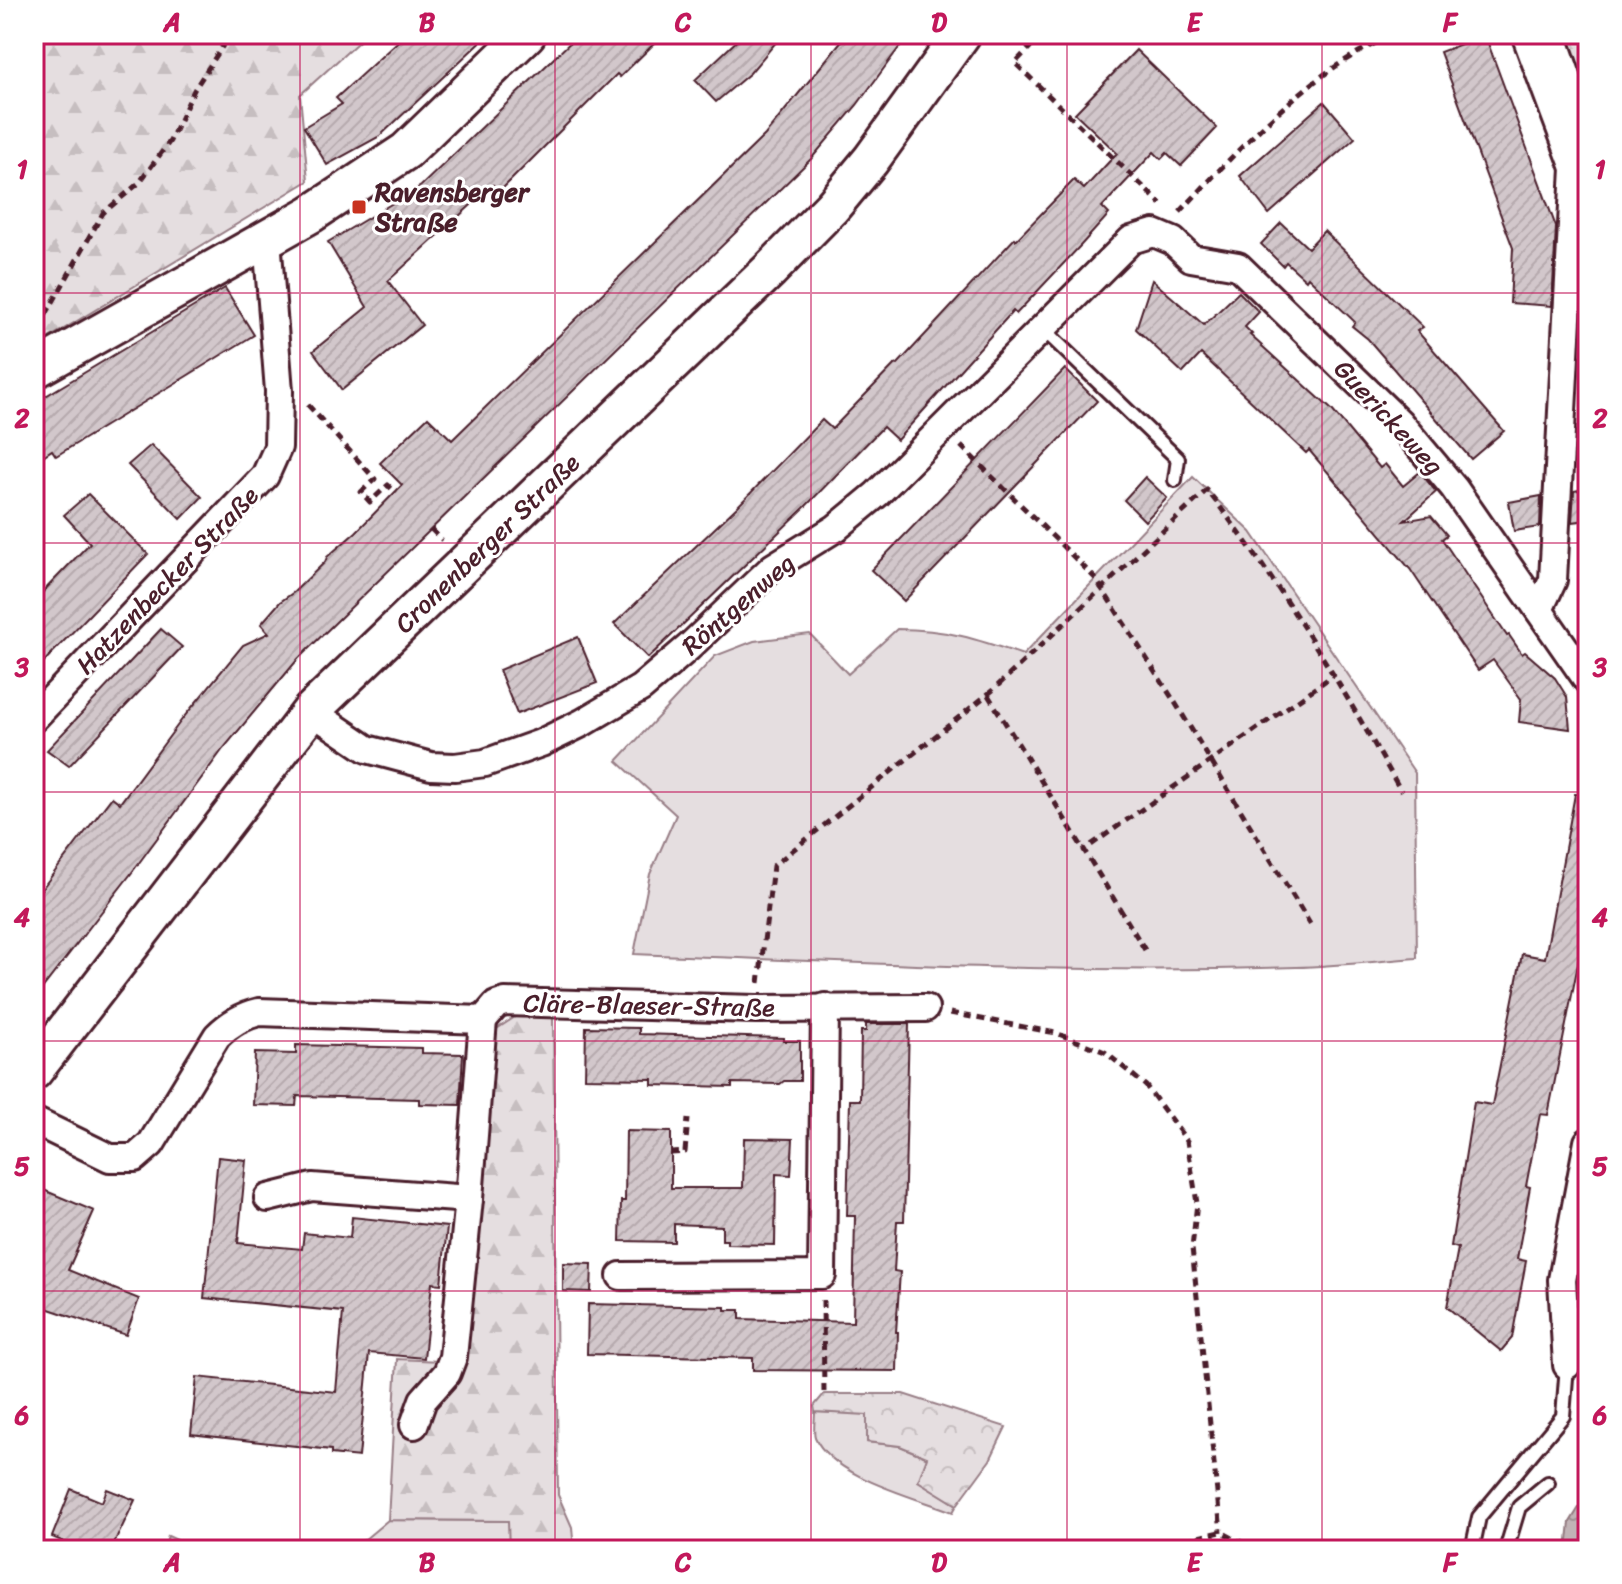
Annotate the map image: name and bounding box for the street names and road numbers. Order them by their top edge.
street label: Guerickeweg [1322,348,1456,486]
street label: Cronenberger Straße [383,441,591,645]
street label: Hatzenbecker Straße [64,474,270,686]
street label: Röntgenweg [670,541,806,667]
street label: Cläre-Blaeser-Straße [523,980,776,1030]

